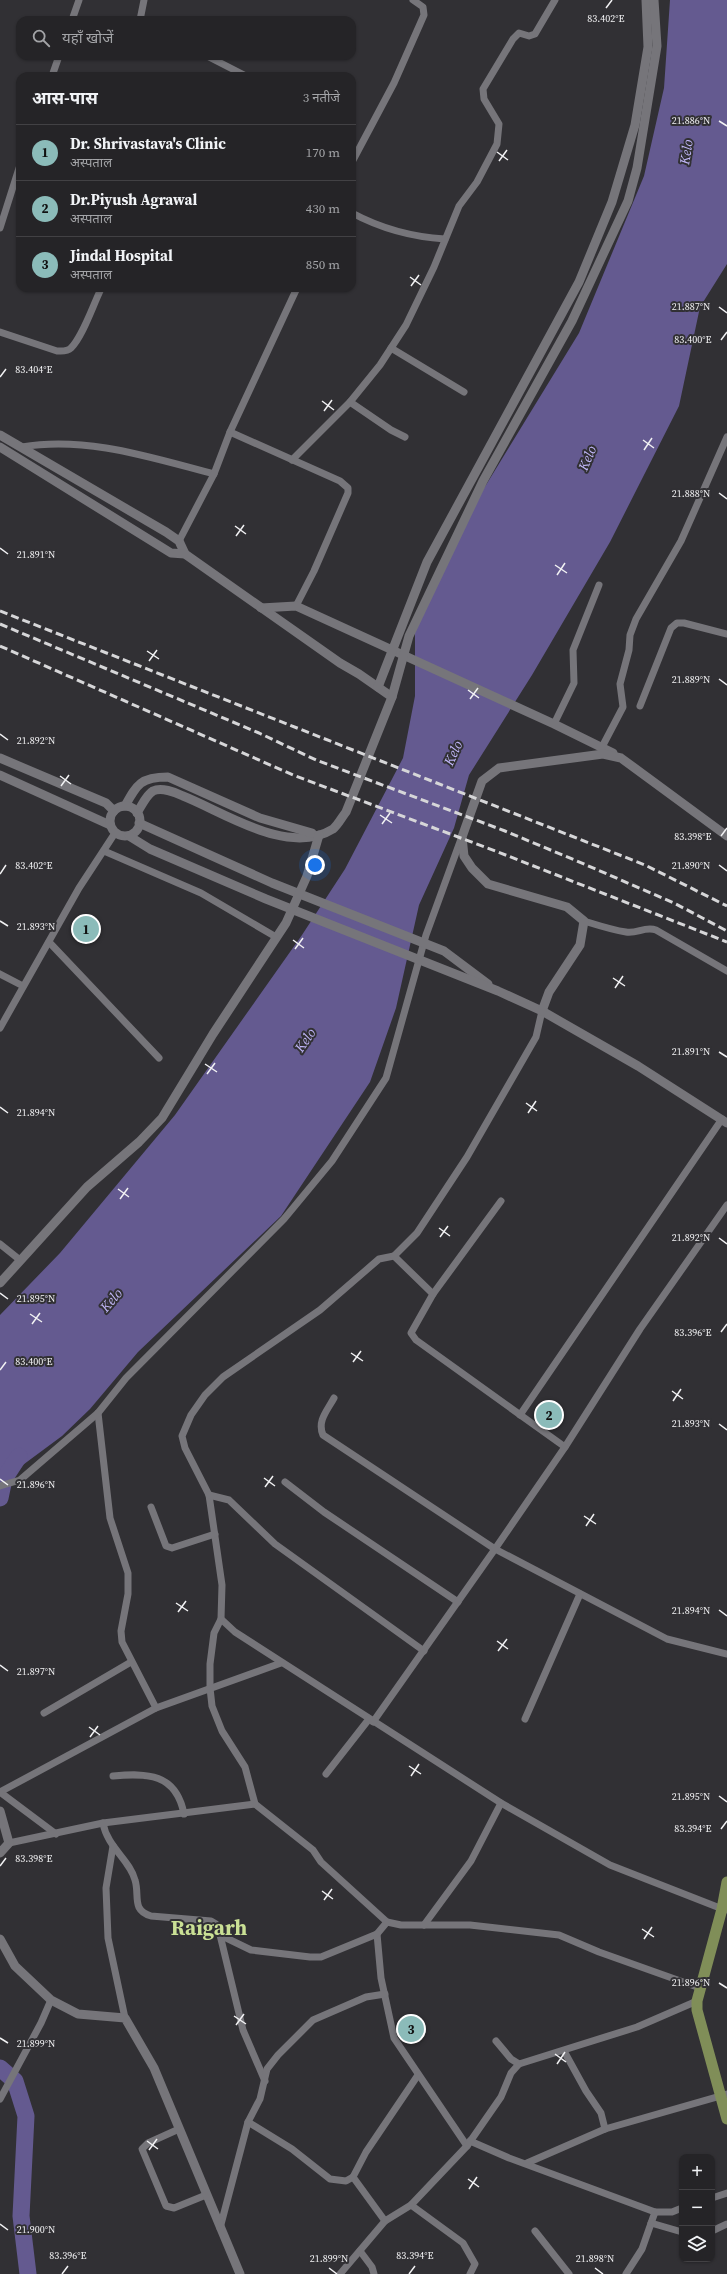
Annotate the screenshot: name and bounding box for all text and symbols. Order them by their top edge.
text: 83.402°E [587,12,625,25]
search box [16,16,356,60]
icon: search [30,27,52,49]
text: यहाँ खोजें [62,27,113,48]
text: आस-पास [32,86,98,110]
text: 3 नतीजे [303,89,340,106]
text: 21.886°N [672,114,710,127]
text: Dr. Shrivastava's Clinic [70,133,226,154]
water label: Kelo [674,138,698,167]
text: 1 [41,144,49,161]
text: 170 m [306,144,340,161]
text: अस्पताल [70,154,112,171]
text: Dr.Piyush Agrawal [70,189,197,210]
text: 2 [41,200,49,217]
text: 430 m [306,200,340,217]
text: अस्पताल [70,210,112,227]
text: Jindal Hospital [70,245,173,266]
text: 3 [41,256,49,273]
text: 850 m [306,256,340,273]
text: अस्पताल [70,266,112,283]
text: 21.887°N [672,300,710,313]
text: 83.400°E [674,333,712,346]
text: 83.404°E [15,363,53,376]
water label: Kelo [572,442,601,475]
text: 21.888°N [672,487,710,500]
text: 21.891°N [17,548,55,561]
text: 21.889°N [672,673,710,686]
text: 21.892°N [17,734,55,747]
water label: Kelo [438,737,468,770]
text: 83.398°E [674,830,712,843]
your location [305,855,325,875]
text: 83.402°E [15,859,53,872]
text: 21.890°N [672,859,710,872]
pin: 1 [73,914,99,944]
text: 21.893°N [17,920,55,933]
water label: Kelo [289,1024,320,1057]
text: 21.891°N [672,1045,710,1058]
text: 21.894°N [17,1106,55,1119]
text: 21.892°N [672,1231,710,1244]
water label: Kelo [94,1284,127,1317]
text: 21.895°N [17,1292,55,1305]
text: 83.396°E [674,1326,712,1339]
text: 83.400°E [15,1355,53,1368]
pin: 2 [536,1400,562,1430]
text: 21.893°N [672,1417,710,1430]
text: 21.896°N [17,1478,55,1491]
text: 21.894°N [672,1604,710,1617]
text: 21.897°N [17,1665,55,1678]
text: 21.895°N [672,1790,710,1803]
text: 83.394°E [674,1822,712,1835]
text: 83.398°E [15,1852,53,1865]
district label: Raigarh [171,1913,247,1942]
text: 21.896°N [672,1976,710,1989]
pin: 3 [398,2014,424,2044]
text: 21.899°N [17,2037,55,2050]
map controls [679,2154,715,2262]
button: + [679,2154,715,2190]
button: − [679,2190,715,2226]
text: 21.900°N [17,2223,55,2236]
button: layers [679,2226,715,2262]
text: 83.396°E [49,2249,87,2262]
text: 83.394°E [396,2249,434,2262]
text: 21.899°N [310,2252,348,2265]
text: 21.898°N [576,2252,614,2265]

